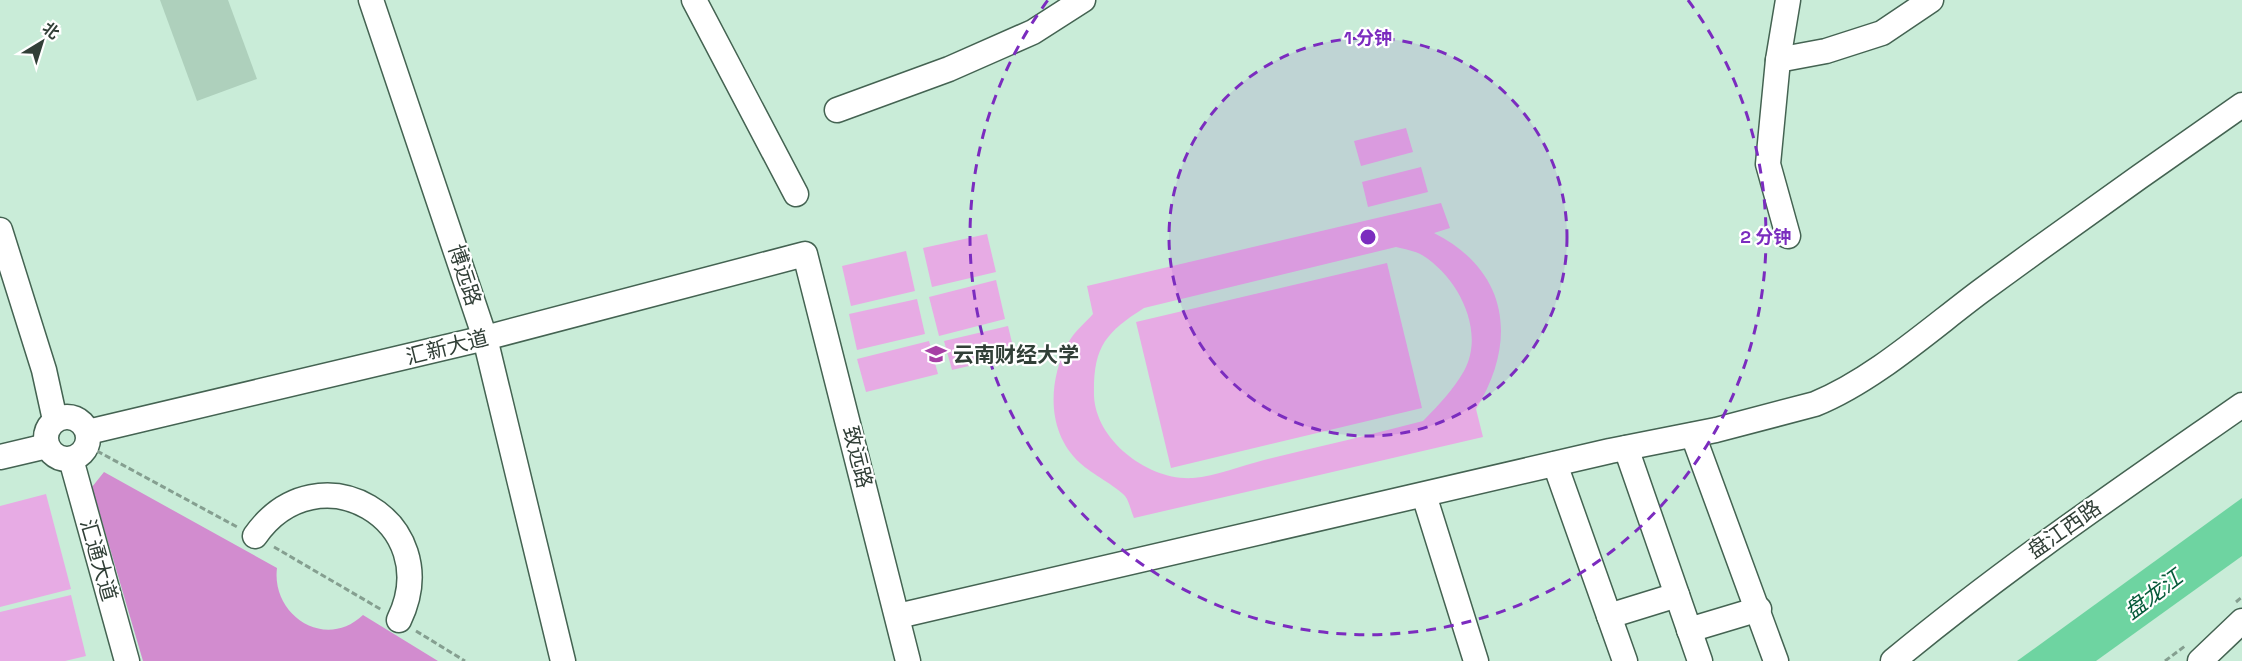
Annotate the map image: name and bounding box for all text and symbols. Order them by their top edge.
north arrow [12,12,72,72]
text: 北 [38,17,64,44]
text: 1 分钟 [1344,26,1392,49]
text: 2 分钟 [1740,225,1792,248]
centre of rings [1358,227,1378,247]
street label: 博远路 [442,241,488,309]
street label: 汇新大道 [403,324,491,370]
place label: 云南财经大学 [953,341,1079,368]
school or university icon: 云南财经大学 [924,342,948,366]
street label: 致远路 [837,423,879,491]
street label: 盘江西路 [2022,494,2106,564]
street label: 汇通大道 [74,516,124,604]
water label: 盘龙江 [2118,562,2189,625]

